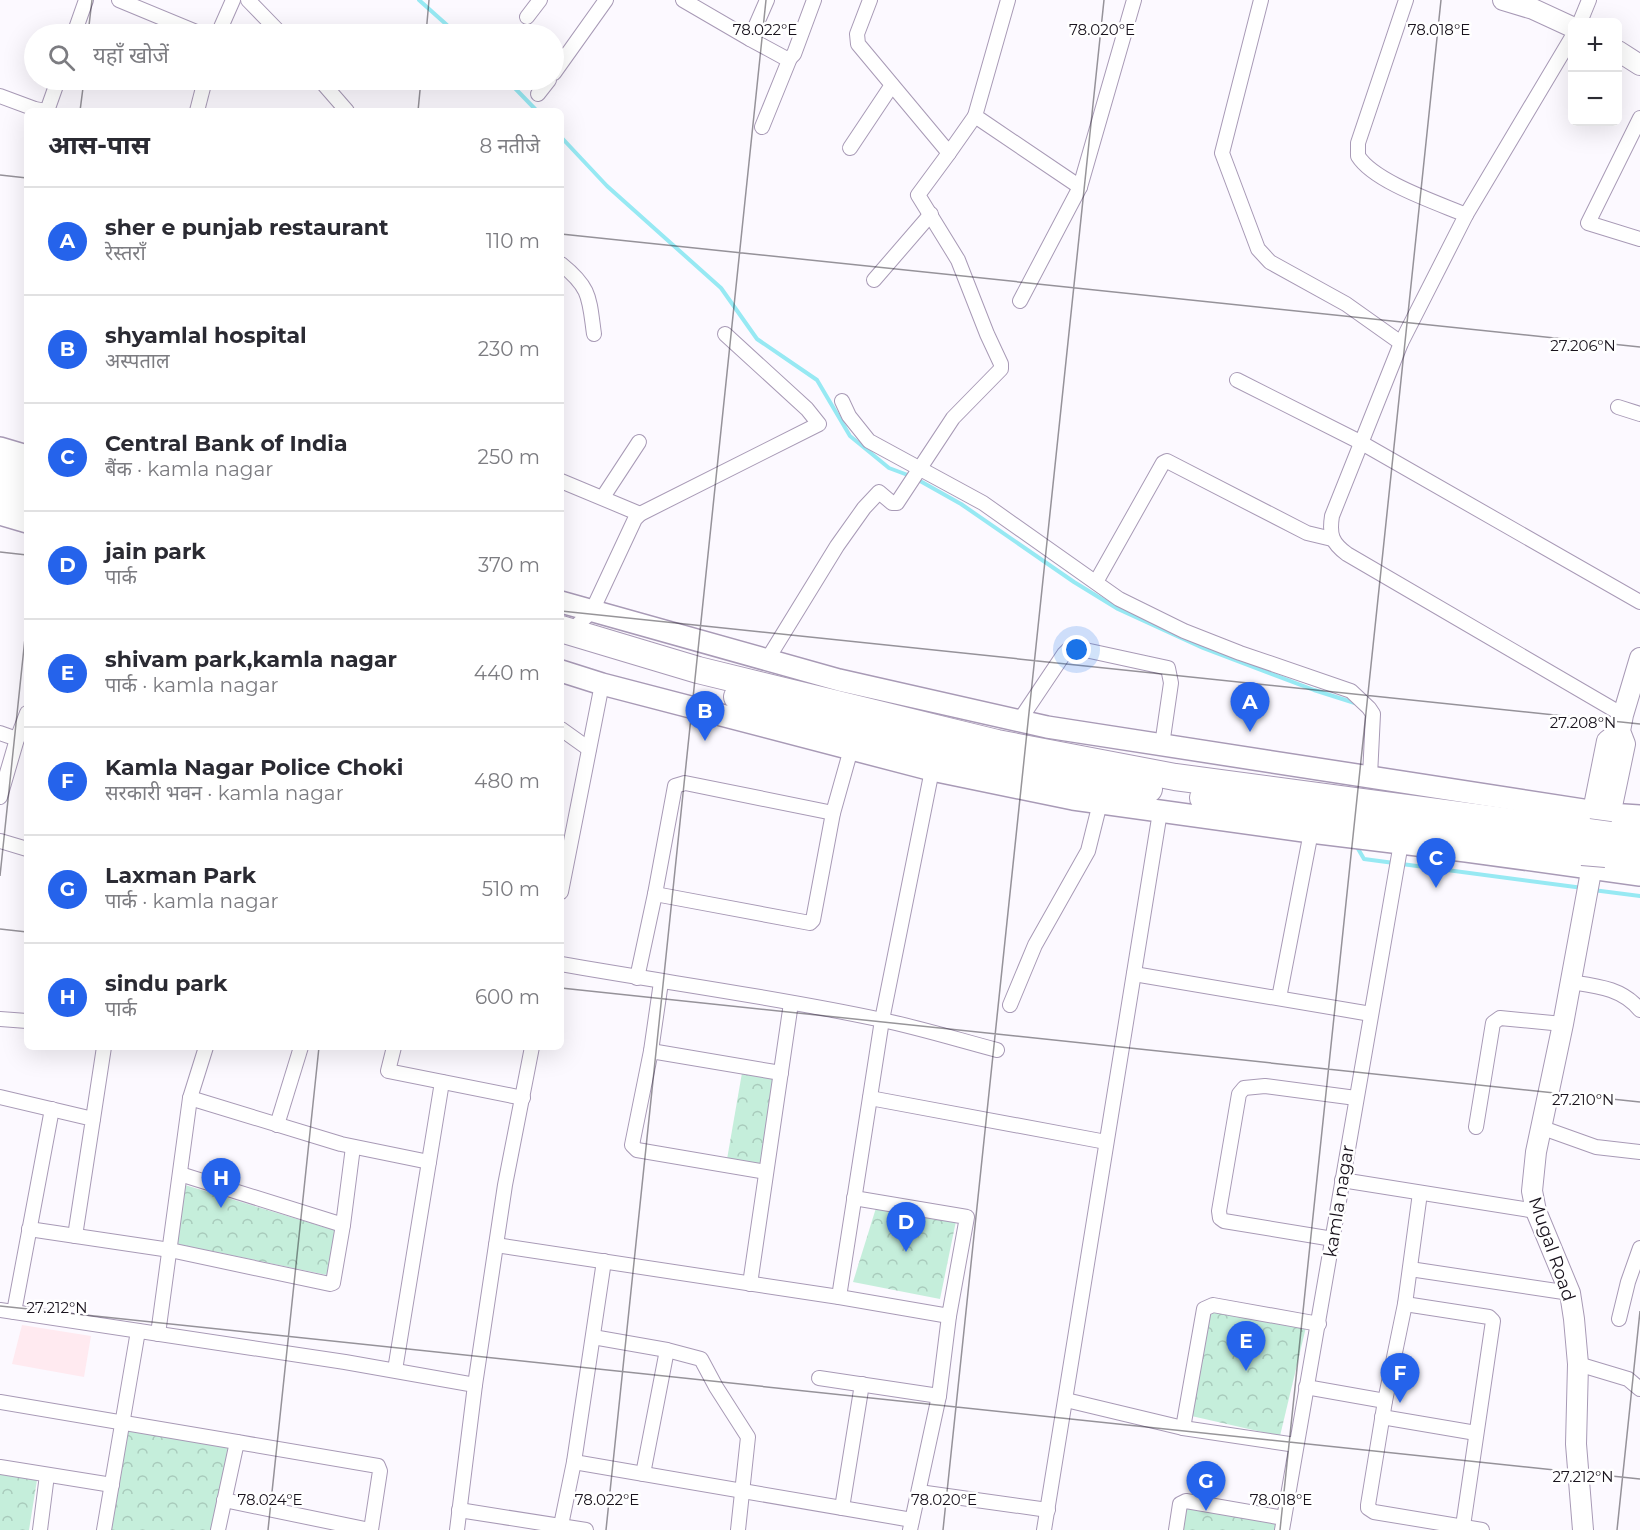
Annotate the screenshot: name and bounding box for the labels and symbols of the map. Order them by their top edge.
text: 78.022°E [733,20,797,39]
text: 78.020°E [1069,20,1135,39]
text: 78.018°E [1408,20,1470,39]
text: 27.206°N [1550,336,1616,355]
your location [1062,635,1091,664]
pin: A [1230,682,1270,732]
pin: B [686,692,724,741]
text: 27.208°N [1550,713,1616,732]
pin: C [1416,838,1456,888]
text: 27.210°N [1552,1090,1614,1109]
street label: kamla nagar [1319,1143,1359,1259]
pin: H [202,1158,240,1208]
street label: Mugal Road [1524,1194,1580,1304]
pin: D [886,1202,926,1252]
text: 27.212°N [27,1298,87,1317]
pin: E [1226,1322,1266,1371]
pin: F [1380,1354,1420,1403]
pin: G [1186,1462,1226,1511]
text: 27.212°N [1553,1467,1613,1486]
text: 78.024°E [237,1490,303,1509]
text: 78.022°E [575,1490,639,1509]
text: 78.020°E [911,1490,977,1509]
text: 78.018°E [1250,1490,1312,1509]

